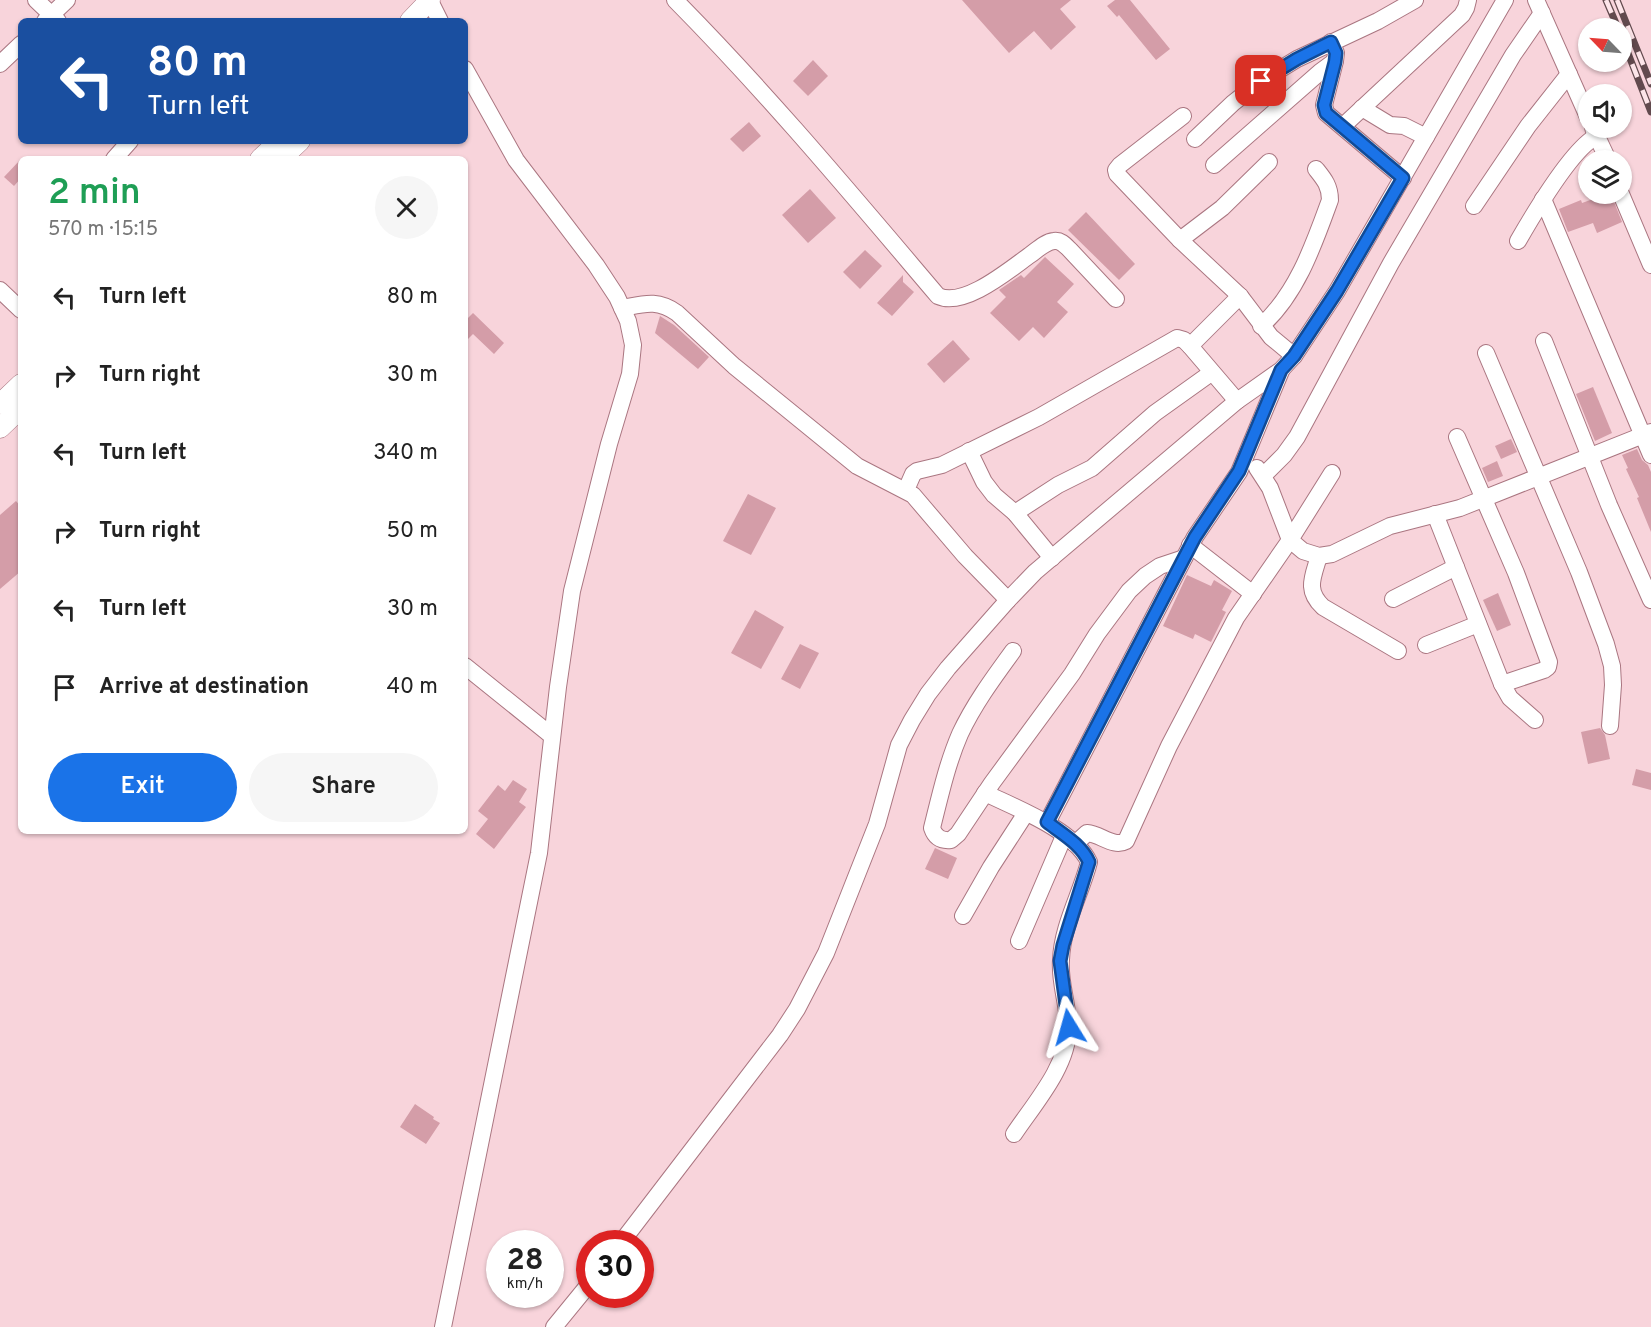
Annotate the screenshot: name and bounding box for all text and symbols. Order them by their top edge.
north arrow [1578,18,1632,72]
map controls [1578,18,1632,204]
text: 80 m [147,38,248,91]
icon: left [48,42,126,120]
pin [1235,55,1286,106]
icon: arrive [1244,64,1277,97]
button: sound [1578,84,1632,138]
text: Turn left [147,90,249,124]
button: layers [1578,150,1632,204]
text: 2 min [48,171,141,217]
button: close [375,176,438,239]
text: 570 m · 15:15 [48,217,158,243]
icon: left [48,281,81,314]
text: Turn left [99,284,187,311]
text: 80 m [387,284,438,311]
icon: right [48,359,81,392]
text: Turn right [99,362,201,389]
text: 30 m [387,362,438,389]
icon: left [48,437,81,470]
text: Turn left [99,440,187,467]
text: 340 m [373,440,438,467]
icon: right [48,515,81,548]
text: Turn right [99,518,201,545]
text: 50 m [386,518,438,545]
icon: left [48,593,81,626]
text: Turn left [99,596,187,623]
text: 30 m [387,596,438,623]
icon: arrive [48,671,81,704]
text: Arrive at destination [99,674,309,701]
text: 40 m [386,674,438,701]
button: Exit [48,753,237,822]
button: Share [249,753,438,822]
position arrow [1037,995,1101,1059]
speed limit sign: 30 [576,1230,654,1308]
text: 28 [506,1243,544,1280]
text: km/h [507,1275,543,1294]

